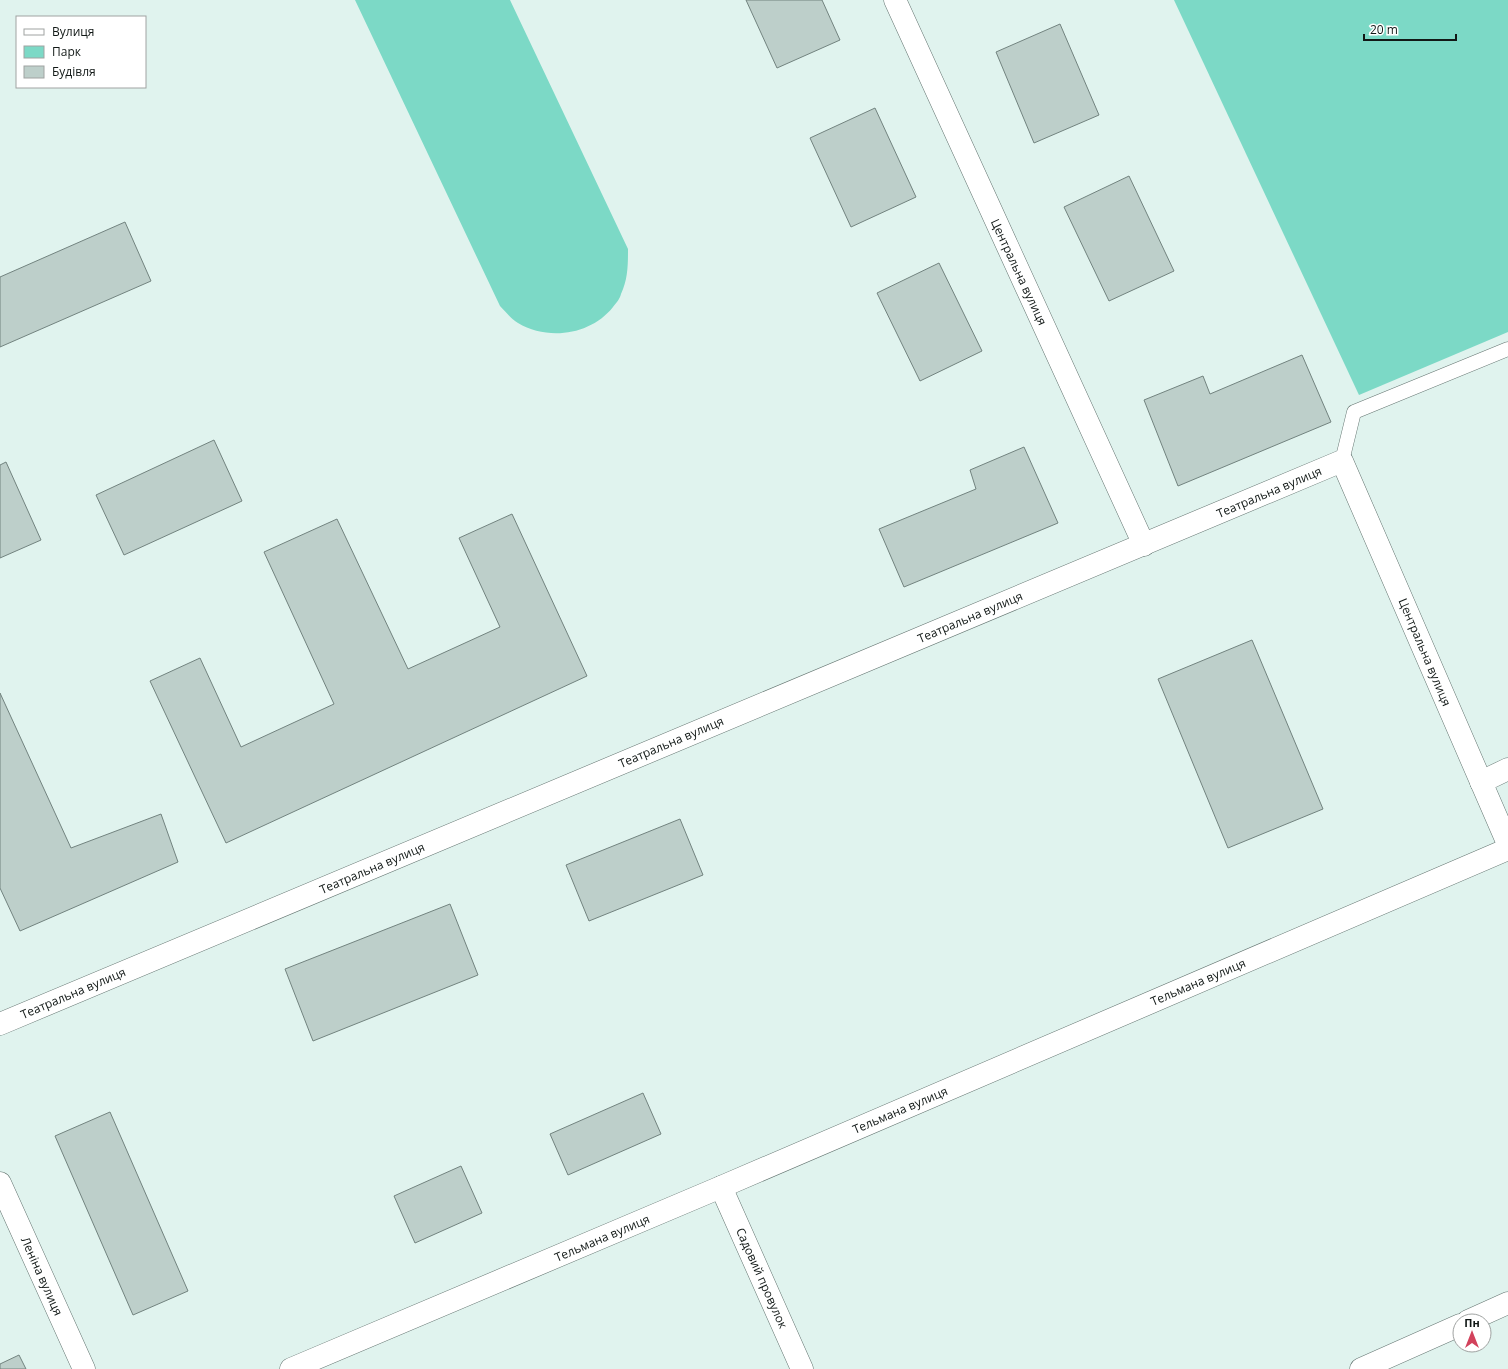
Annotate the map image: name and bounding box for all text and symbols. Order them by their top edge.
legend [16,16,146,88]
scale bar [1364,16,1456,42]
text: 20 m [1370,21,1398,38]
text: Вулиця [52,23,94,40]
text: Парк [52,43,82,60]
text: Будівля [52,63,96,80]
street label: Центральна вулиця [987,216,1051,328]
street label: Театральна вулиця [1214,462,1324,522]
street label: Театральна вулиця [915,587,1025,647]
street label: Центральна вулиця [1395,595,1455,709]
street label: Театральна вулиця [616,712,726,772]
street label: Театральна вулиця [317,838,427,898]
street label: Тельмана вулиця [1148,954,1248,1010]
street label: Театральна вулиця [18,963,128,1023]
street label: Тельмана вулиця [850,1082,950,1138]
street label: Тельмана вулиця [552,1210,652,1266]
street label: Садовий провулок [732,1225,792,1332]
street label: Леніна вулиця [17,1234,67,1318]
north arrow [1452,1313,1492,1353]
text: Пн [1464,1315,1480,1330]

